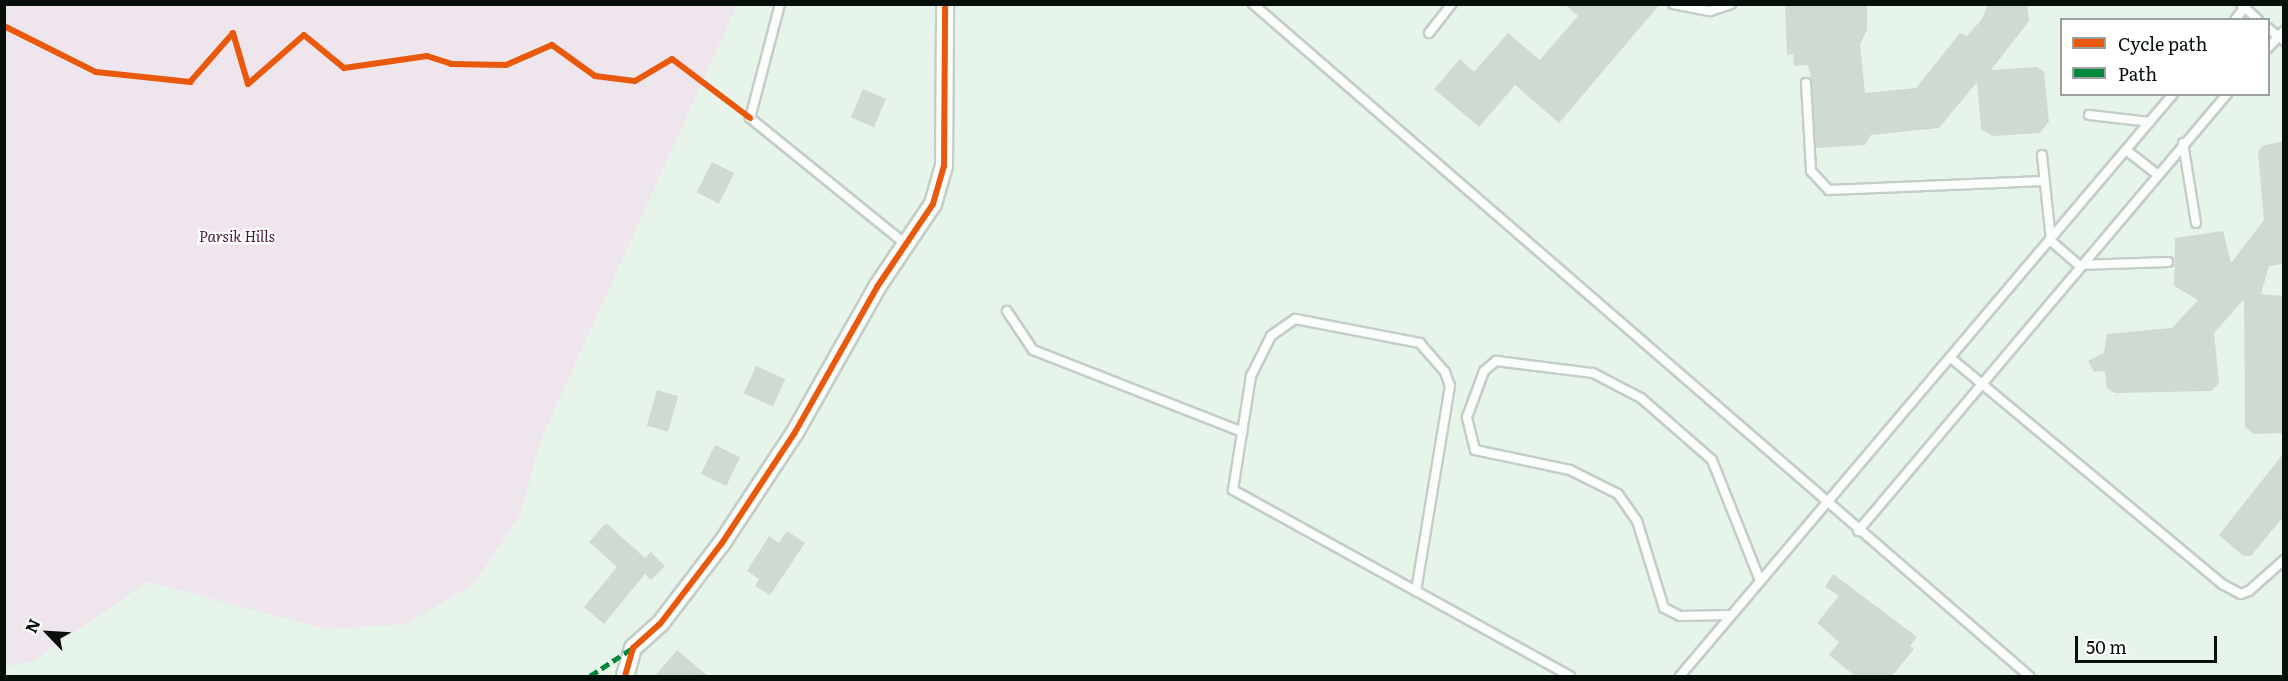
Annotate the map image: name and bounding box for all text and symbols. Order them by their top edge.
legend [2060,18,2270,96]
text: Cycle path [2118,30,2207,57]
text: Path [2118,60,2157,87]
park label: Parsik Hills [199,227,275,245]
north arrow [18,603,78,663]
text: N [18,614,45,637]
scale bar [2078,624,2220,662]
text: 50 m [2086,633,2127,660]

